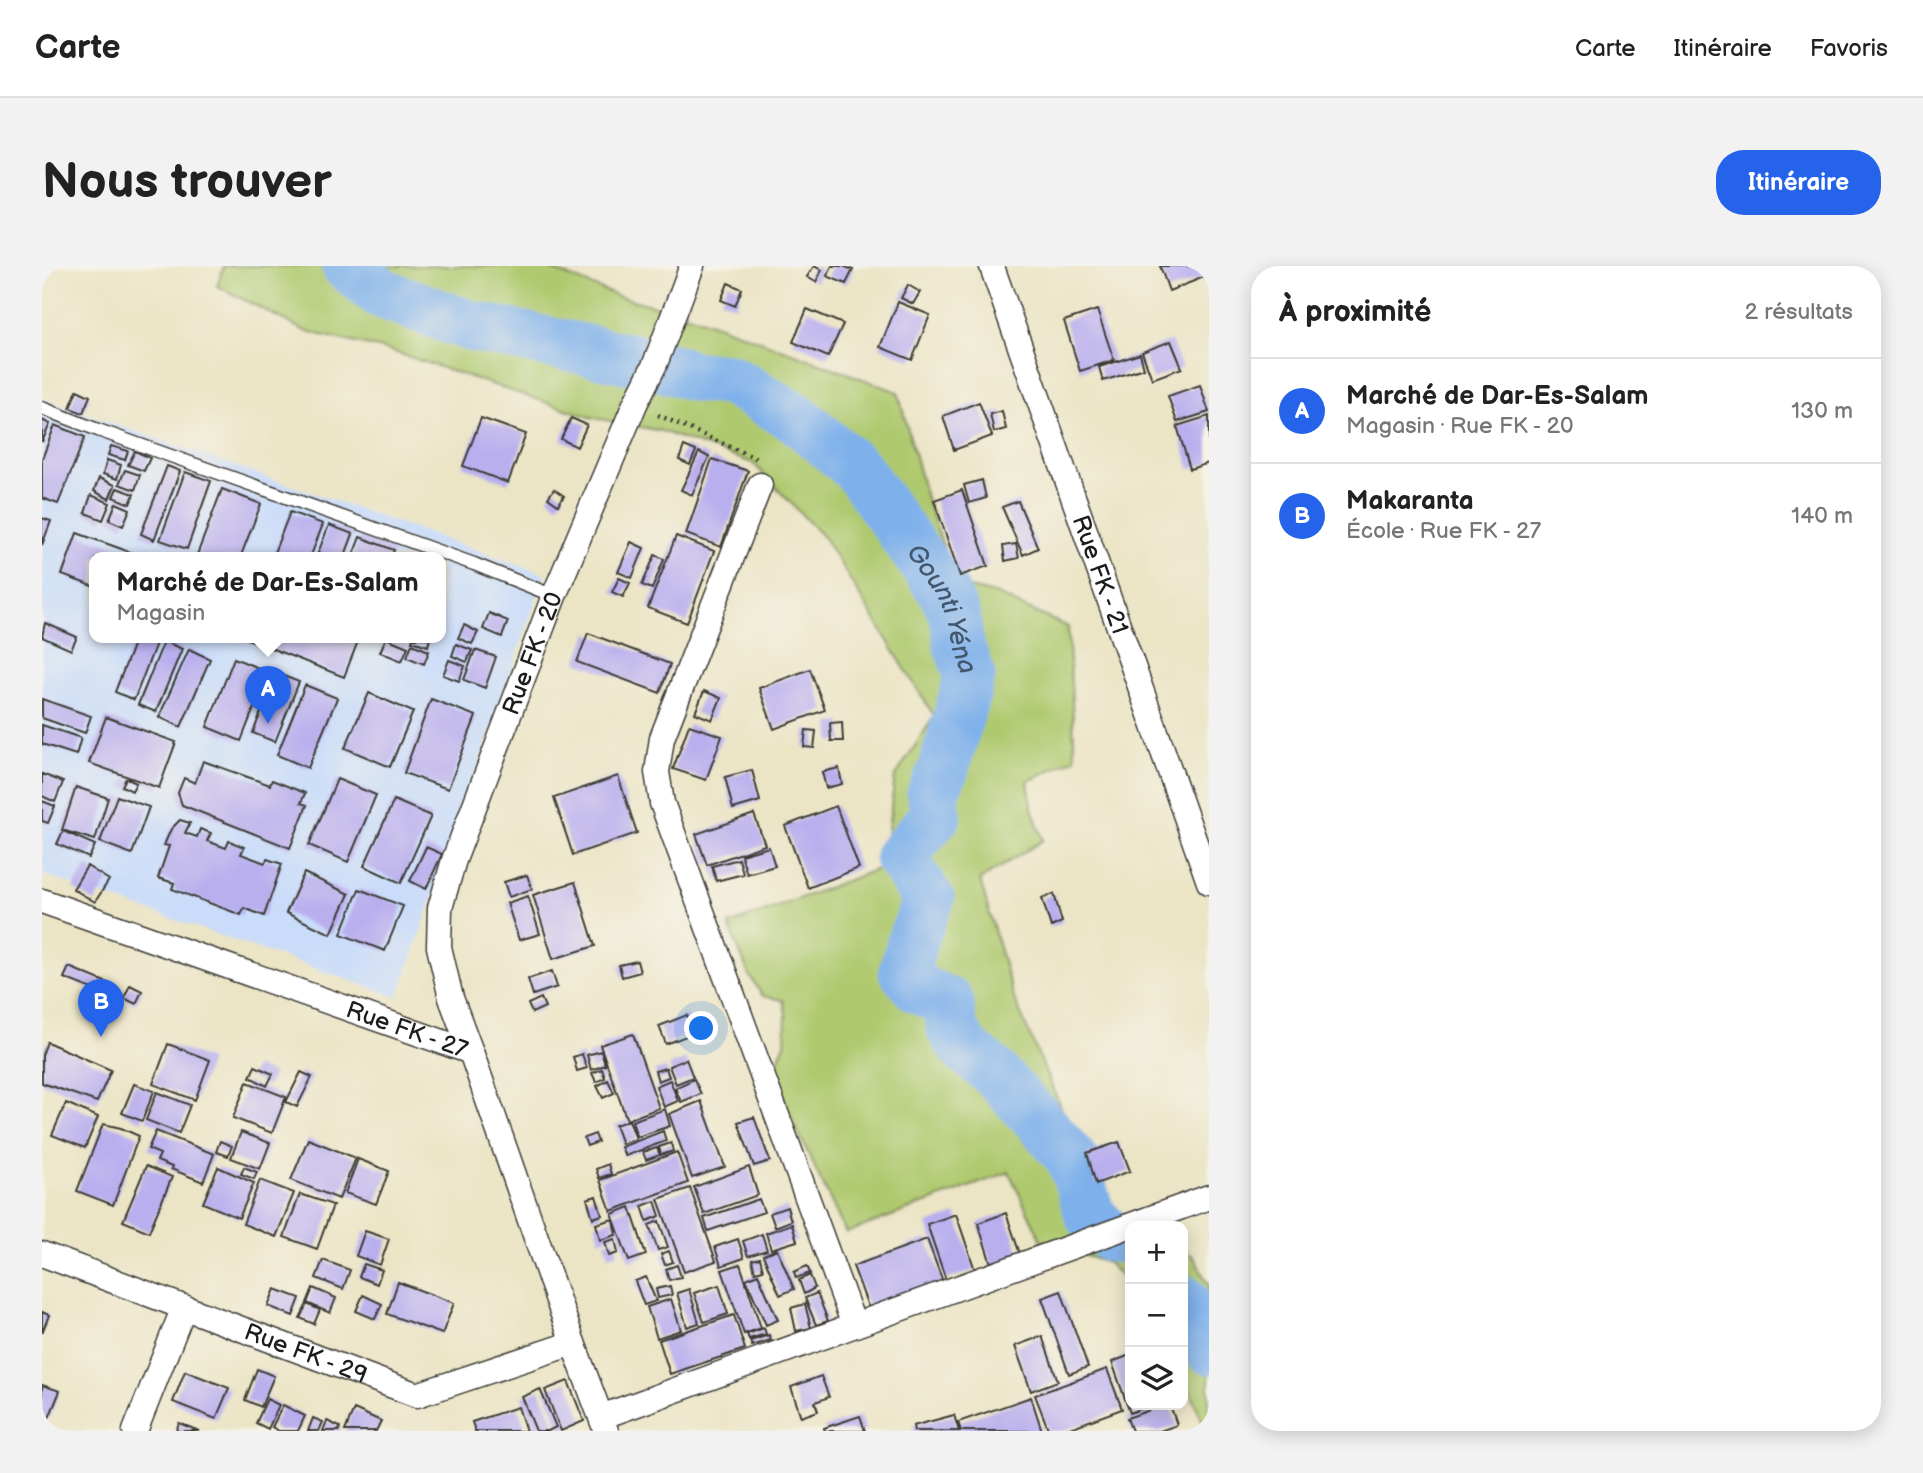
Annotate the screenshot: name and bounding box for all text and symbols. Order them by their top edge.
text: Carte [35,28,121,68]
text: Carte [1575,34,1636,63]
text: Itinéraire [1674,34,1772,63]
text: Favoris [1810,34,1888,63]
button: Itinéraire [1716,150,1881,215]
text: Nous trouver [42,153,332,212]
text: À proximité [1279,294,1431,330]
text: 2 résultats [1745,298,1853,326]
text: Marché de Dar-Es-Salam [1346,381,1648,412]
text: A [1295,397,1309,425]
text: 130 m [1791,397,1853,425]
text: Magasin · Rue FK - 20 [1346,412,1574,440]
text: Makaranta [1346,486,1474,517]
text: B [1294,502,1310,530]
text: 140 m [1791,502,1853,530]
street label: Rue FK - 21 [1066,511,1135,638]
text: École · Rue FK - 27 [1346,517,1541,545]
water label: Gounti Yéna [900,538,983,678]
popup [89,552,446,643]
text: Marché de Dar-Es-Salam [116,568,419,599]
street label: Rue FK - 20 [496,588,569,719]
text: Magasin [116,599,205,627]
pin: A [245,666,291,724]
pin: B [78,979,124,1037]
street label: Rue FK - 27 [342,995,472,1064]
your location [684,1011,718,1045]
map controls [1125,1221,1188,1410]
button: + [1125,1221,1188,1284]
button: − [1125,1284,1188,1347]
street label: Rue FK - 29 [241,1317,371,1389]
button: layers [1125,1347,1188,1410]

